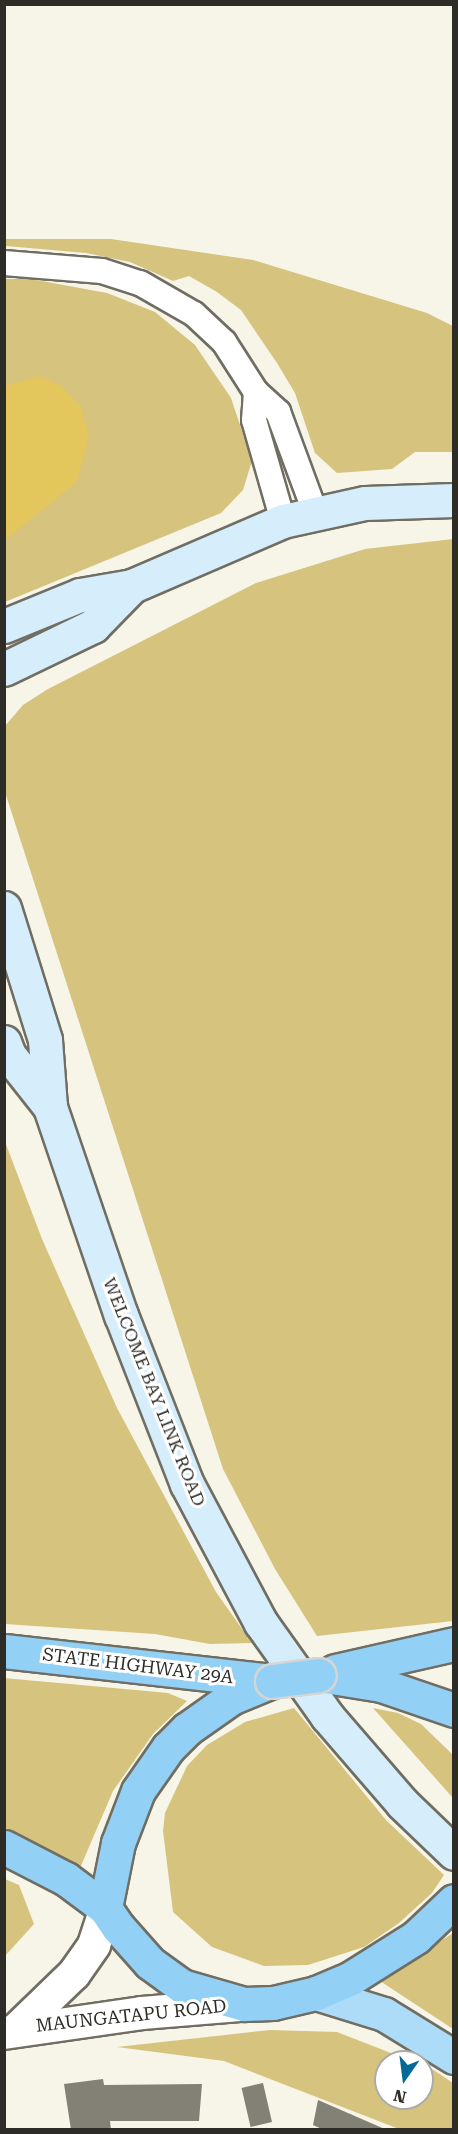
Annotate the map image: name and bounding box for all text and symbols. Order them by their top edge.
street label: WELCOME BAY LINK ROAD [98,1275,210,1509]
street label: STATE HIGHWAY 29A [41,1644,235,1688]
street label: MAUNGATAPU ROAD [35,1995,227,2037]
north arrow [374,2050,434,2110]
text: N [392,2085,408,2107]

